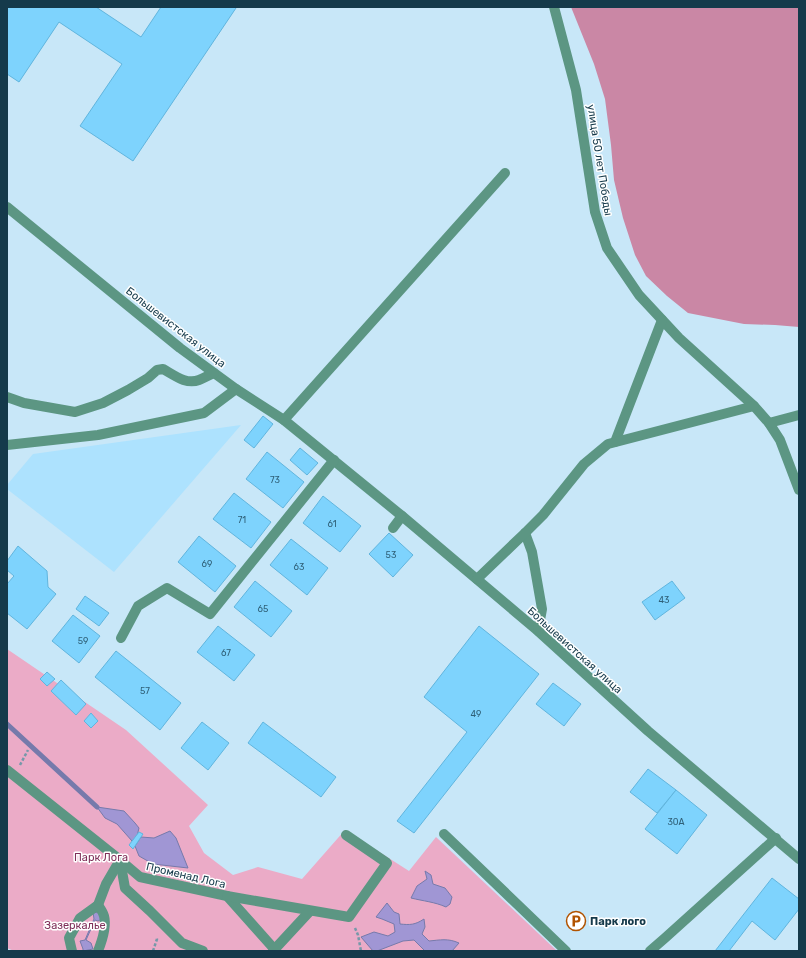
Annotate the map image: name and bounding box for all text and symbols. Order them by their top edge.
street label: улица 50 лет Победы [584,103,615,217]
street label: Большевистская улица [123,284,228,370]
house number: 73 [270,475,280,485]
house number: 71 [238,515,246,525]
house number: 61 [327,519,337,529]
house number: 53 [386,550,396,560]
house number: 69 [202,559,212,569]
house number: 63 [294,562,304,572]
house number: 43 [659,595,670,605]
house number: 65 [258,604,268,614]
street label: Большевистская улица [525,604,625,696]
house number: 59 [78,636,88,646]
house number: 67 [221,648,231,658]
house number: 57 [140,686,150,696]
house number: 49 [471,709,481,719]
house number: 30А [667,817,685,827]
park label: Парк Лога [74,851,128,864]
street label: Променад Лога [145,860,227,891]
parking icon: Парк лого [565,910,587,932]
place label: Парк лого [590,915,646,928]
park label: Зазеркалье [44,919,106,932]

